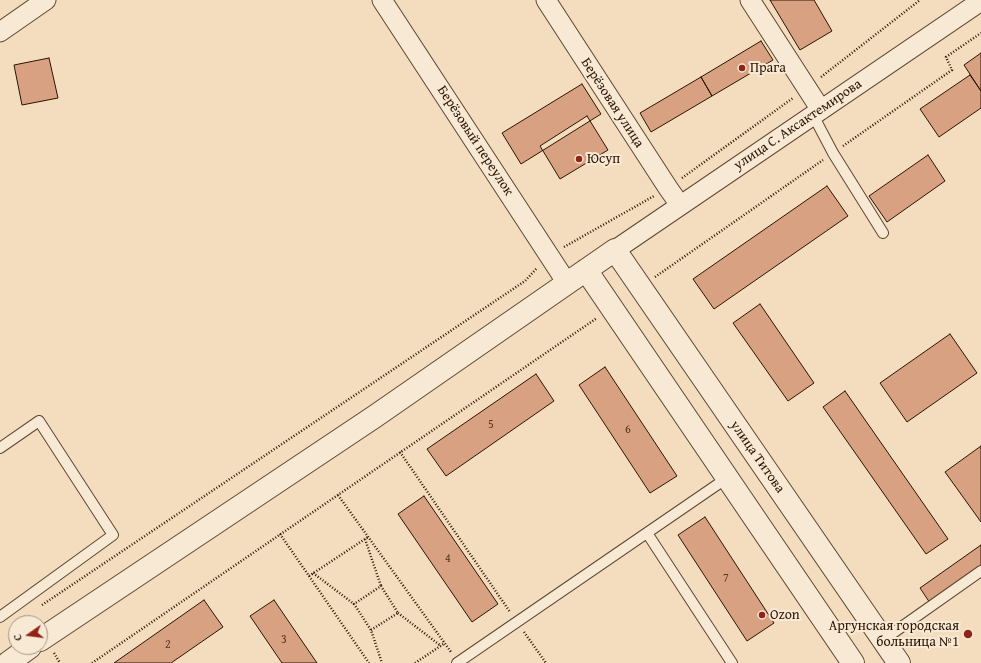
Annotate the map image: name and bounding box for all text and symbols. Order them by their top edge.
street label: Берёзовая улица [577,55,647,151]
place label: Прага [750,60,786,76]
marker: Прага [737,63,747,73]
street label: улица С. Аксактемирова [731,76,865,174]
street label: Берёзовый переулок [433,83,517,199]
place label: Юсуп [587,151,620,167]
marker: Юсуп [574,154,584,164]
house number: 5 [488,418,494,432]
street label: улица Титова [726,418,788,496]
house number: 6 [625,423,631,437]
house number: 4 [445,552,451,566]
house number: 7 [723,572,729,586]
place label: Ozon [770,607,800,623]
marker: Ozon [757,610,767,620]
north arrow [8,615,48,655]
place label: Аргунская городская больница №1 [829,618,959,650]
marker: Аргунская городская больница №1 [962,628,974,640]
text: С [9,633,26,643]
house number: 3 [281,633,287,647]
house number: 2 [165,638,171,652]

